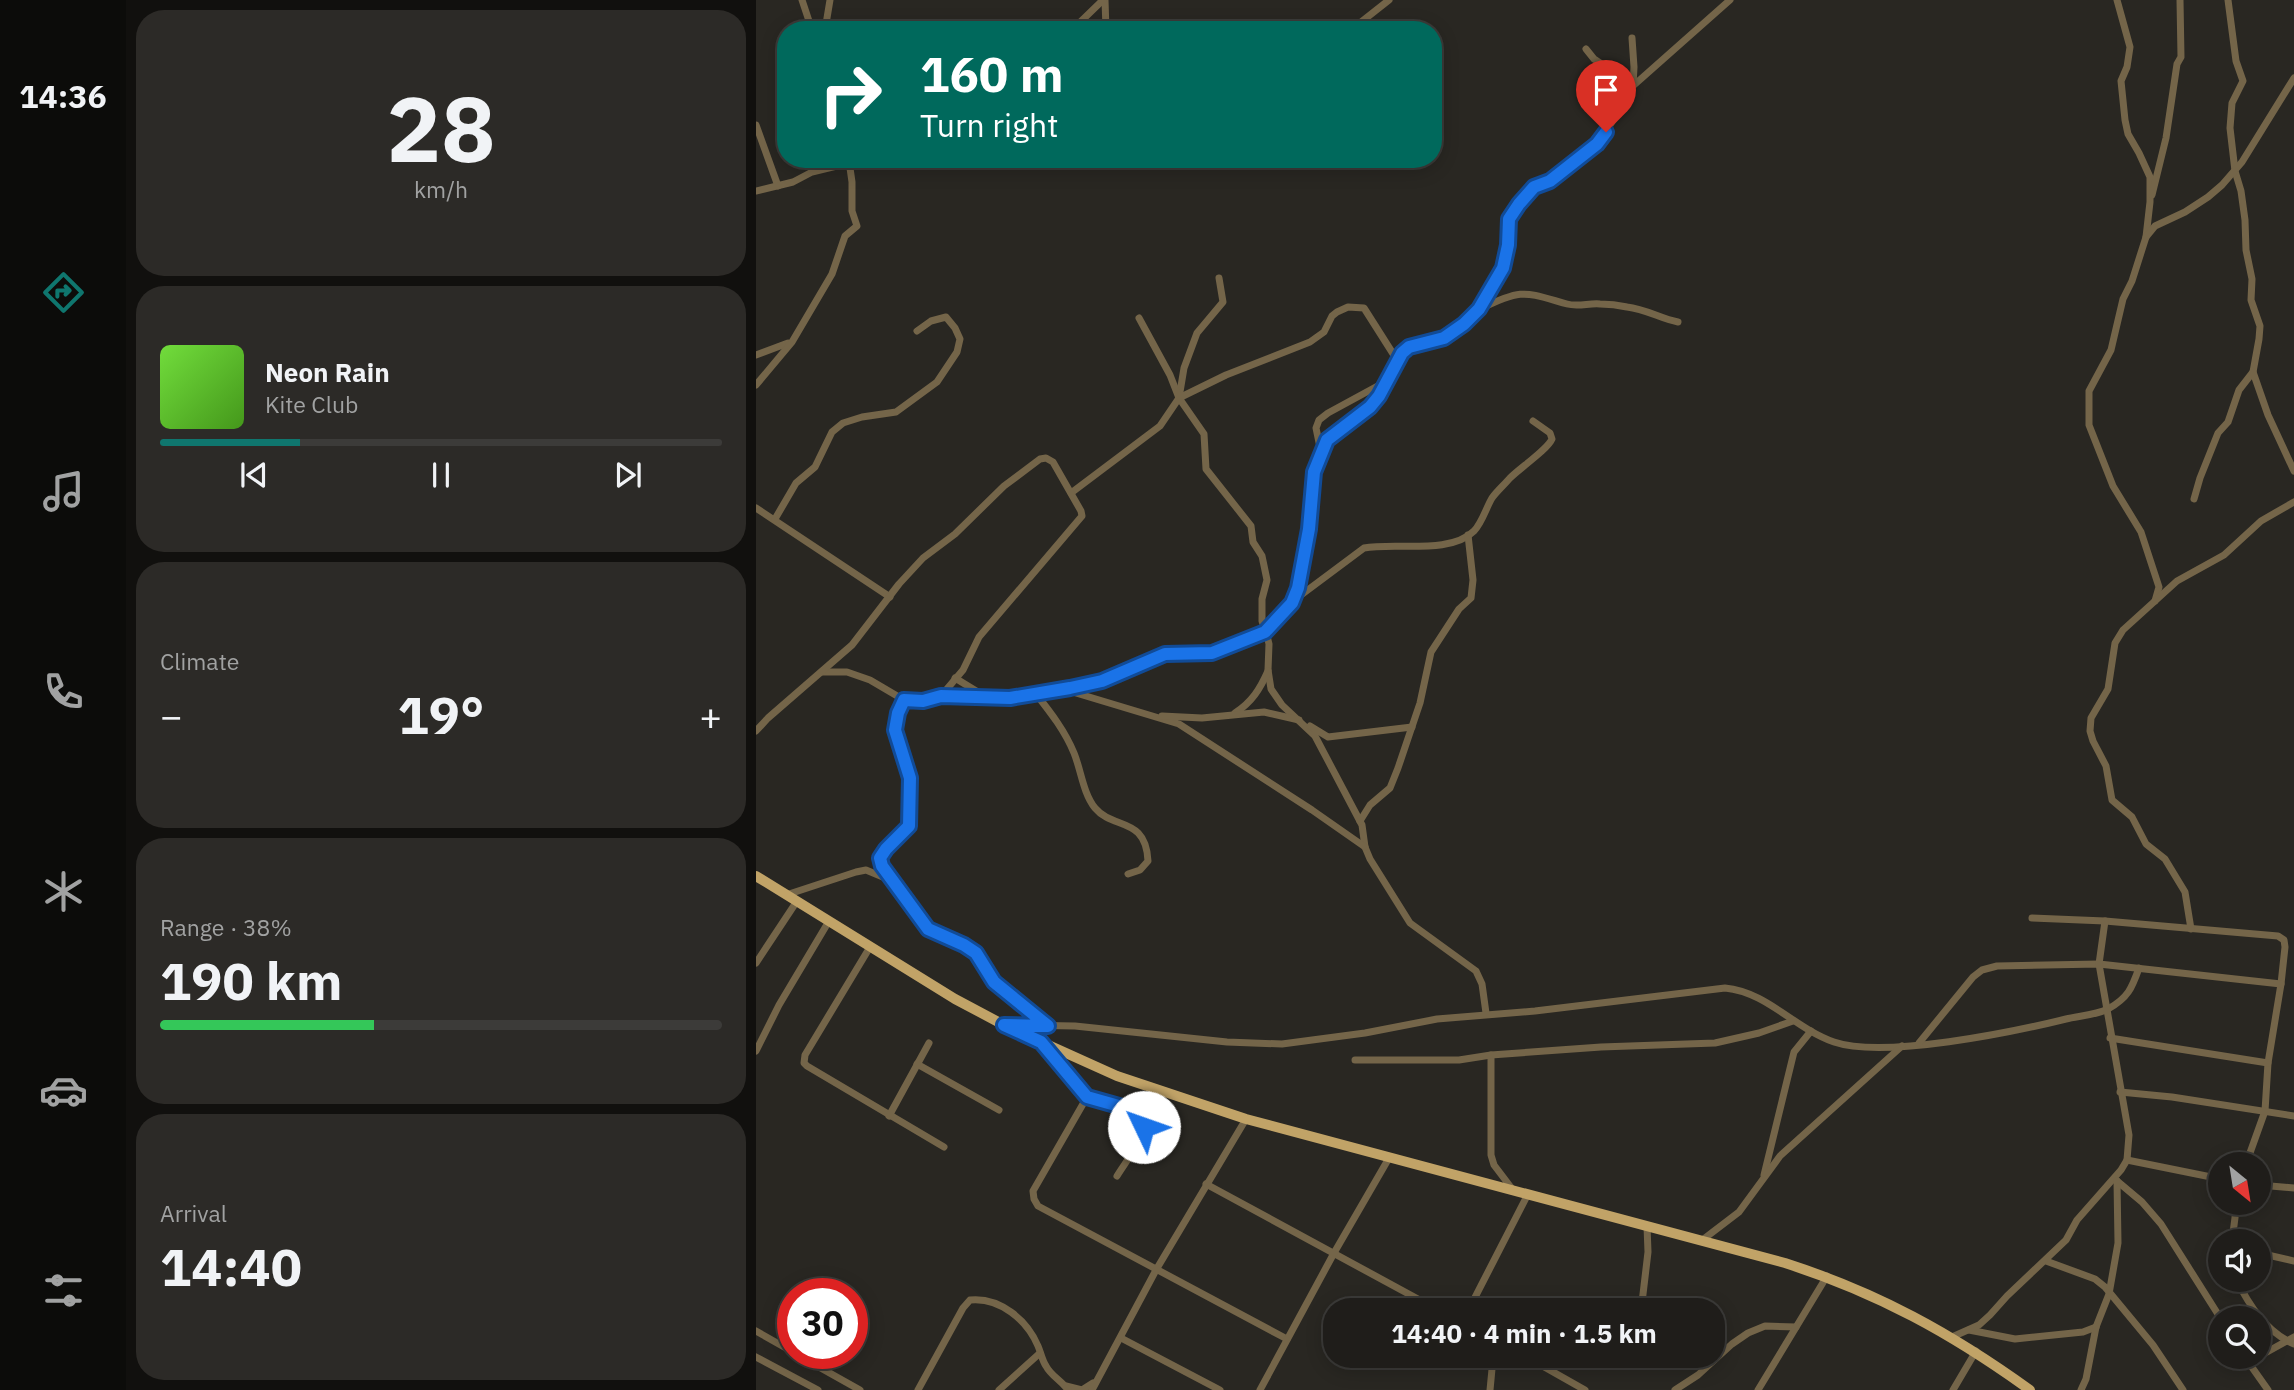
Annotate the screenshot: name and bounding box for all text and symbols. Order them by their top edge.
text: 160 m [920,42,1064,105]
icon: right [805,49,896,140]
pin [1576,60,1636,132]
text: 28 [386,69,496,187]
icon: arrive [1587,71,1625,109]
text: 14:36 [19,75,107,117]
text: Turn right [920,104,1058,146]
text: km/h [414,174,468,204]
icon: directions [39,268,88,317]
text: Neon Rain [265,355,390,389]
text: Kite Club [265,389,358,419]
icon: previous [235,456,273,494]
icon: pause [422,456,460,494]
icon: next [609,456,647,494]
icon: music [39,467,88,516]
text: Climate [160,646,239,676]
icon: phone [39,667,88,716]
text: 19° [398,681,484,748]
text: − [160,691,183,740]
text: + [699,691,722,740]
icon: climate [39,867,88,916]
text: Range · 38% [160,912,292,942]
text: 190 km [160,947,342,1014]
icon: car [39,1066,88,1115]
position arrow [1107,1090,1181,1164]
north arrow [2208,1152,2272,1214]
map controls [2208,1152,2271,1369]
text: Arrival [160,1198,227,1228]
button: sound [2208,1229,2271,1292]
text: 14:40 [160,1233,302,1300]
icon: filters [39,1266,88,1315]
speed limit sign: 30 [777,1278,868,1369]
button: search [2208,1306,2271,1369]
text: 14:40 · 4 min · 1.5 km [1391,1316,1657,1350]

